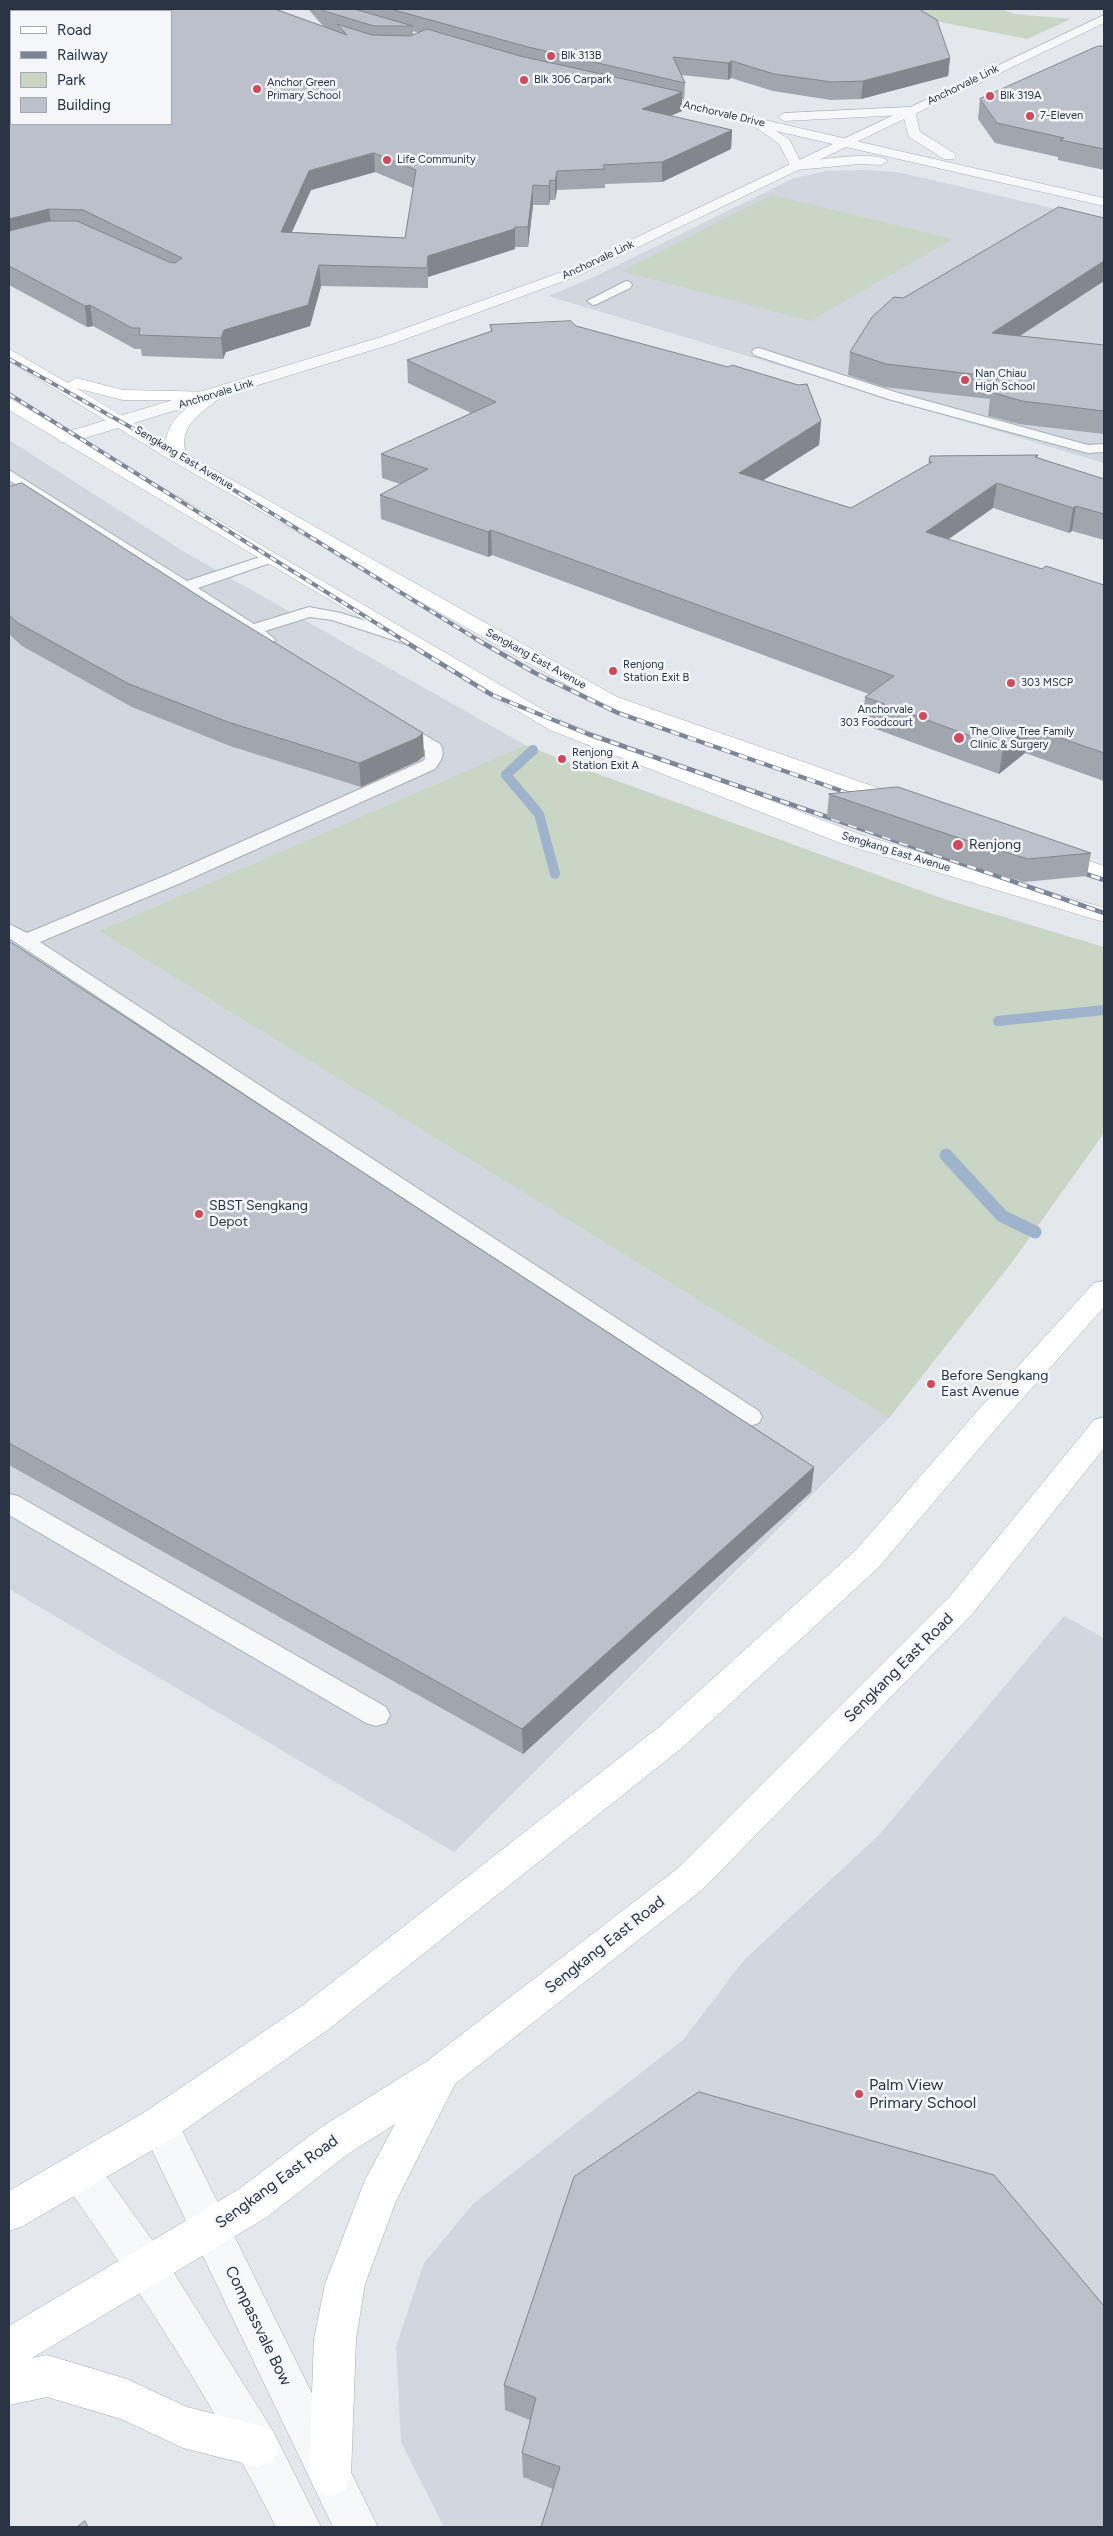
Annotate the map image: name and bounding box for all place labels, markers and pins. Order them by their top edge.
place label: Blk 313B [561,49,601,63]
marker: Blk 313B [545,50,557,62]
place label: Blk 306 Carpark [534,73,612,87]
marker: Blk 306 Carpark [518,74,530,86]
place label: Anchor Green Primary School [267,76,341,102]
marker: Anchor Green Primary School [251,83,263,95]
place label: Blk 319A [1000,89,1041,103]
marker: Blk 319A [984,90,996,102]
place label: 7-Eleven [1040,109,1083,123]
marker: 7-Eleven [1024,110,1036,122]
place label: Life Community [397,153,476,167]
marker: Life Community [381,154,393,166]
place label: Nan Chiau High School [975,367,1035,393]
marker: Nan Chiau High School [959,374,971,386]
place label: Renjong Station Exit B [623,658,689,684]
marker: Renjong Station Exit B [607,665,619,677]
place label: 303 MSCP [1021,676,1073,690]
marker: 303 MSCP [1005,677,1017,689]
place label: Anchorvale 303 Foodcourt [840,703,913,729]
marker: Anchorvale 303 Foodcourt [917,710,929,722]
place label: The Olive Tree Family Clinic & Surgery [970,725,1074,751]
marker: The Olive Tree Family Clinic & Surgery [952,731,966,745]
place label: Renjong Station Exit A [572,746,639,772]
marker: Renjong Station Exit A [556,753,568,765]
place label: Renjong [969,837,1021,853]
marker: Renjong [951,838,965,852]
place label: SBST Sengkang Depot [209,1198,308,1230]
marker: SBST Sengkang Depot [193,1208,205,1220]
place label: Before Sengkang East Avenue [941,1368,1048,1400]
marker: Before Sengkang East Avenue [925,1378,937,1390]
place label: Palm View Primary School [869,2075,976,2113]
marker: Palm View Primary School [853,2088,865,2100]

